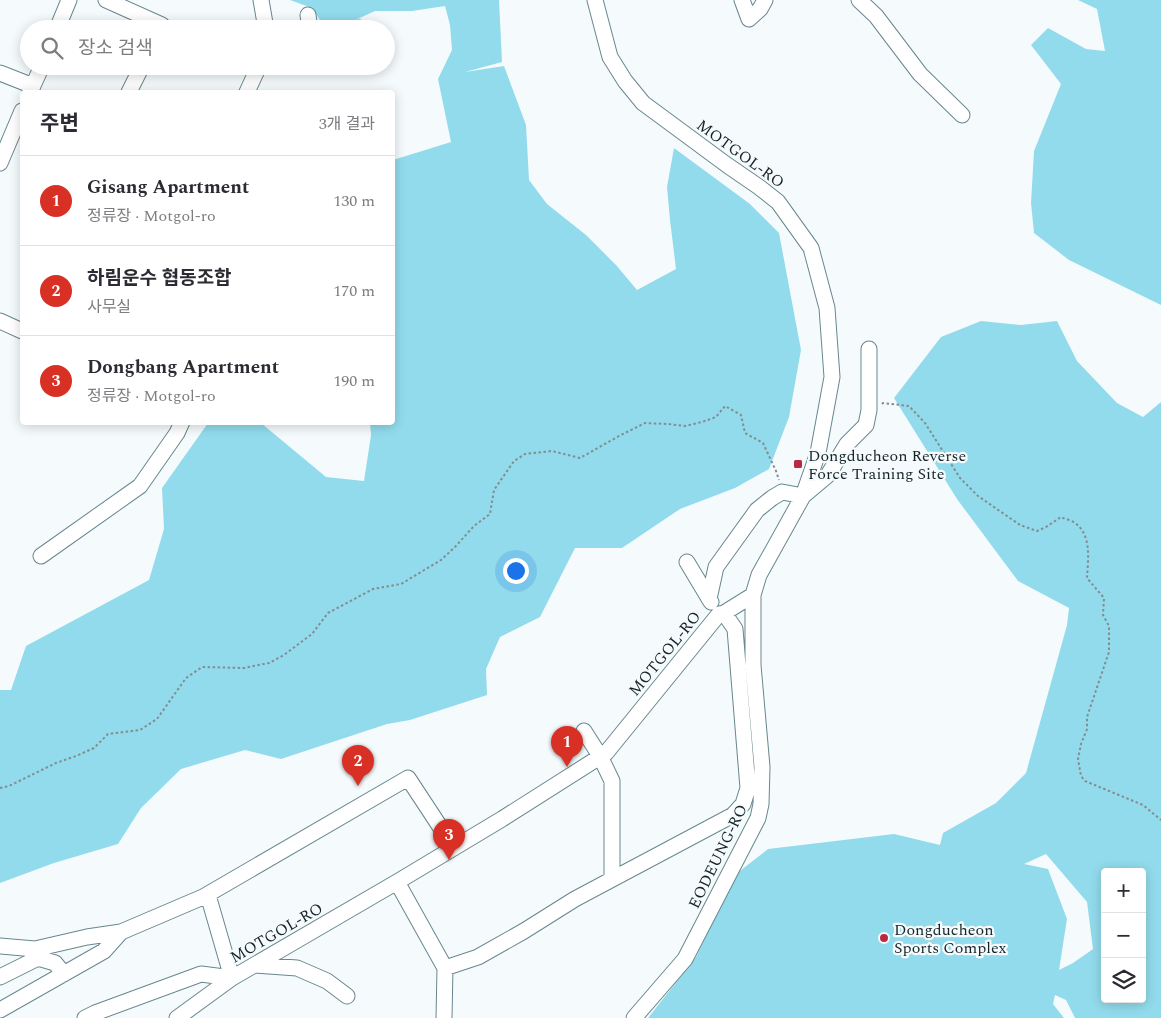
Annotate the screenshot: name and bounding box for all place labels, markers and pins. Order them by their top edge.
place label: Dongducheon Reverse Force Training Site [808,444,966,486]
marker: Dongducheon Reverse Force Training Site [792,458,804,470]
pin: 1 [551,726,583,767]
pin: 2 [342,745,374,786]
pin: 3 [433,819,465,860]
place label: Dongducheon Sports Complex [894,918,1007,960]
marker: Dongducheon Sports Complex [878,932,890,944]

